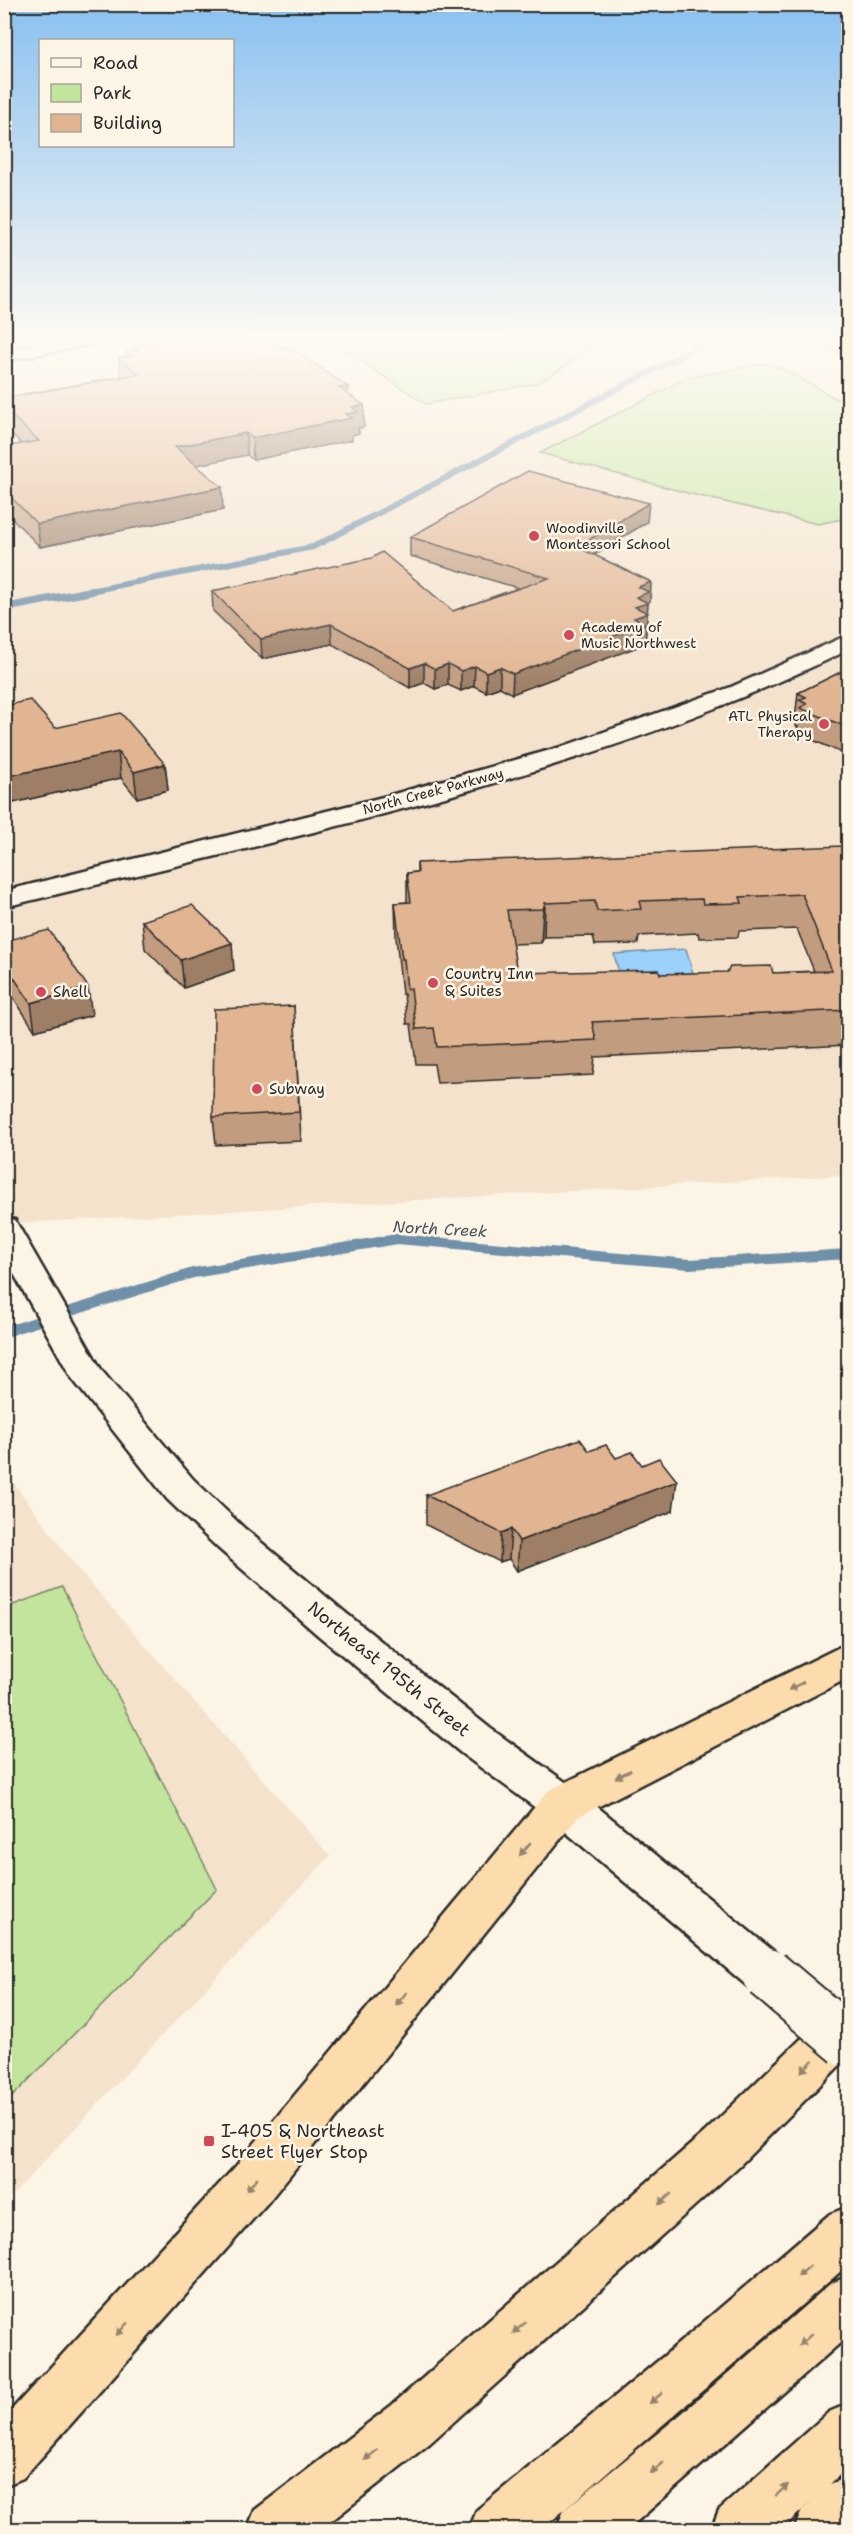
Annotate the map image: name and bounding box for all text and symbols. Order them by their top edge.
legend [39,39,234,147]
text: Road [93,51,138,75]
text: Park [93,81,132,105]
text: Building [93,111,162,135]
place label: Woodinville Montessori School [546,519,671,553]
marker: Woodinville Montessori School [527,529,541,543]
place label: Academy of Music Northwest [581,618,696,652]
marker: Academy of Music Northwest [562,628,576,642]
place label: ATL Physical Therapy [728,707,813,741]
marker: ATL Physical Therapy [817,717,831,731]
street label: North Creek Parkway [361,764,505,818]
place label: Country Inn & Suites [445,964,534,1001]
marker: Country Inn & Suites [426,976,440,990]
place label: Shell [53,982,88,1002]
marker: Shell [34,985,48,999]
place label: Subway [269,1079,325,1099]
marker: Subway [250,1082,264,1096]
water label: North Creek [392,1216,488,1242]
street label: Northeast 195th Street [303,1596,475,1742]
one-way arrow [788,1681,805,1691]
one-way arrow [614,1770,631,1779]
one-way arrow [519,1841,532,1856]
one-way arrow [395,1991,408,2007]
one-way arrow [800,2058,814,2072]
place label: I-405 & Northeast Street Flyer Stop [221,2119,385,2164]
marker: I-405 & Northeast Street Flyer Stop [202,2134,216,2148]
one-way arrow [246,2176,259,2191]
one-way arrow [658,2192,673,2205]
one-way arrow [796,2264,812,2277]
one-way arrow [115,2321,129,2336]
one-way arrow [511,2322,527,2335]
one-way arrow [798,2333,813,2346]
one-way arrow [648,2391,664,2404]
one-way arrow [363,2449,378,2461]
one-way arrow [649,2462,665,2475]
one-way arrow [774,2484,789,2497]

